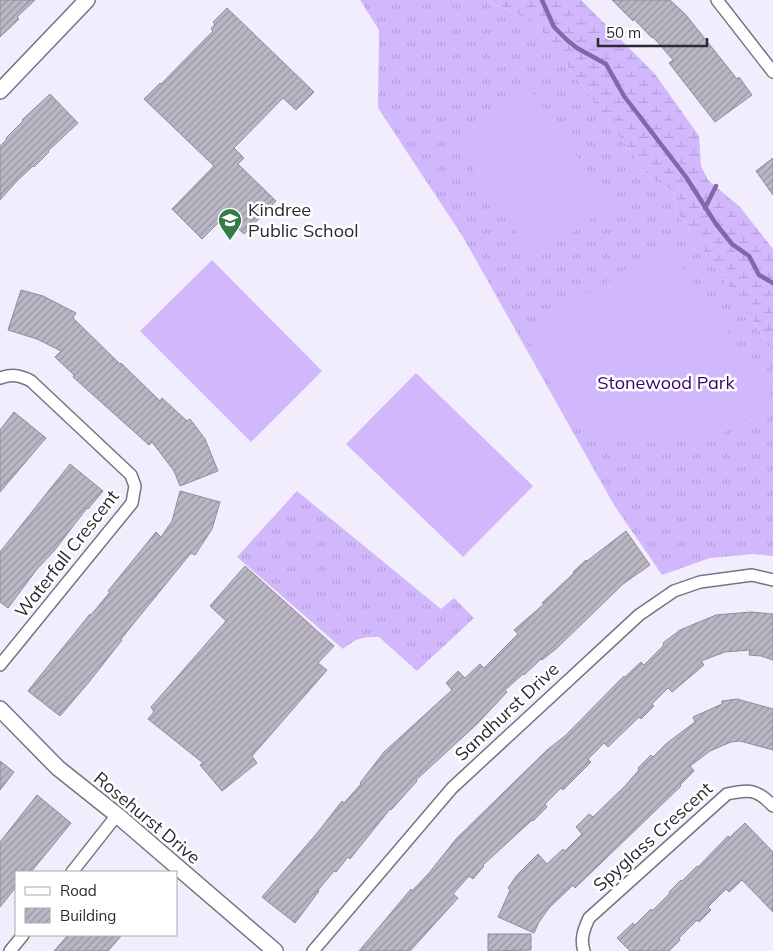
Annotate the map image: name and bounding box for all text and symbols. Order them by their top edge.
scale bar [598,15,707,47]
text: 50 m [606,23,641,42]
place label: Kindree Public School [248,198,358,242]
school or university icon: Kindree Public School [217,207,243,241]
park label: Stonewood Park [597,371,735,394]
street label: Waterfall Crescent [10,485,124,622]
street label: Sandhurst Drive [450,658,564,766]
street label: Rosehurst Drive [89,766,205,869]
street label: Spyglass Crescent [588,777,717,896]
legend [15,871,178,936]
text: Road [60,881,97,900]
text: Building [60,906,116,925]

